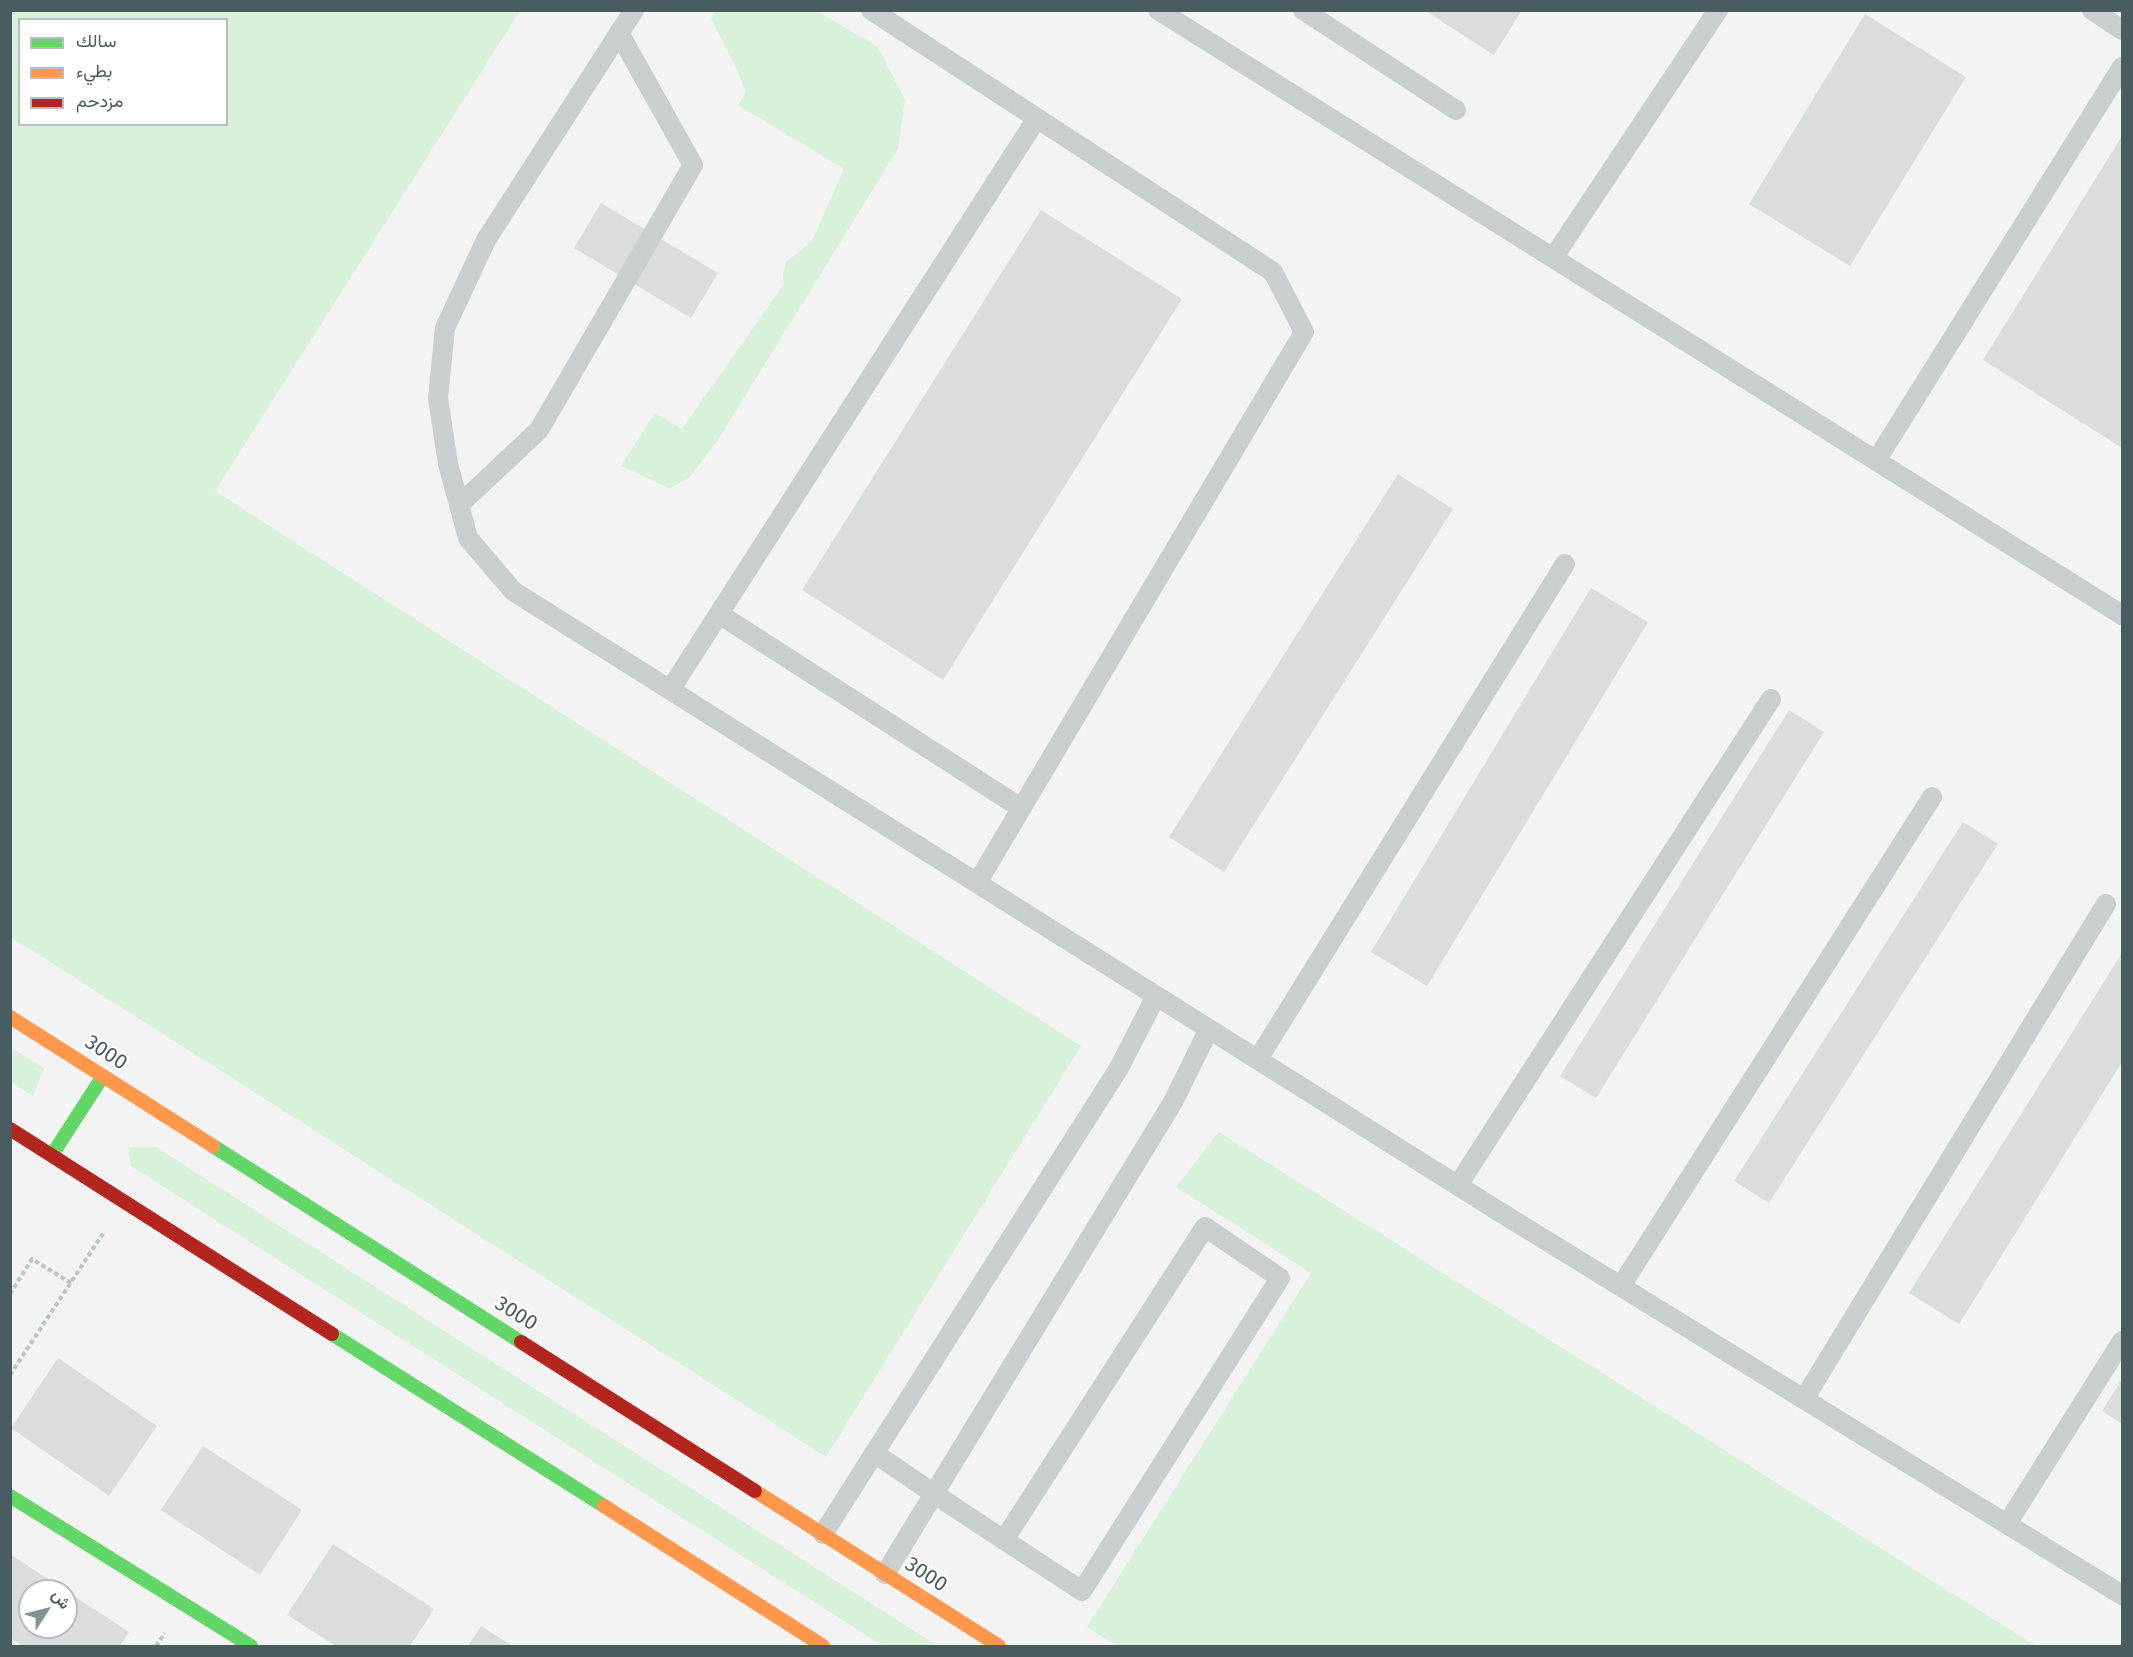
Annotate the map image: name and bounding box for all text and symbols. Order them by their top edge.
legend [18,18,228,126]
text: سالك [76,30,116,52]
text: بطيء [76,60,112,82]
text: مزدحم [76,90,123,112]
street label: 3000 [80,1030,132,1076]
street label: 3000 [490,1291,542,1337]
street label: 3000 [900,1552,952,1598]
north arrow [18,1579,78,1639]
text: ش [48,1586,75,1613]

